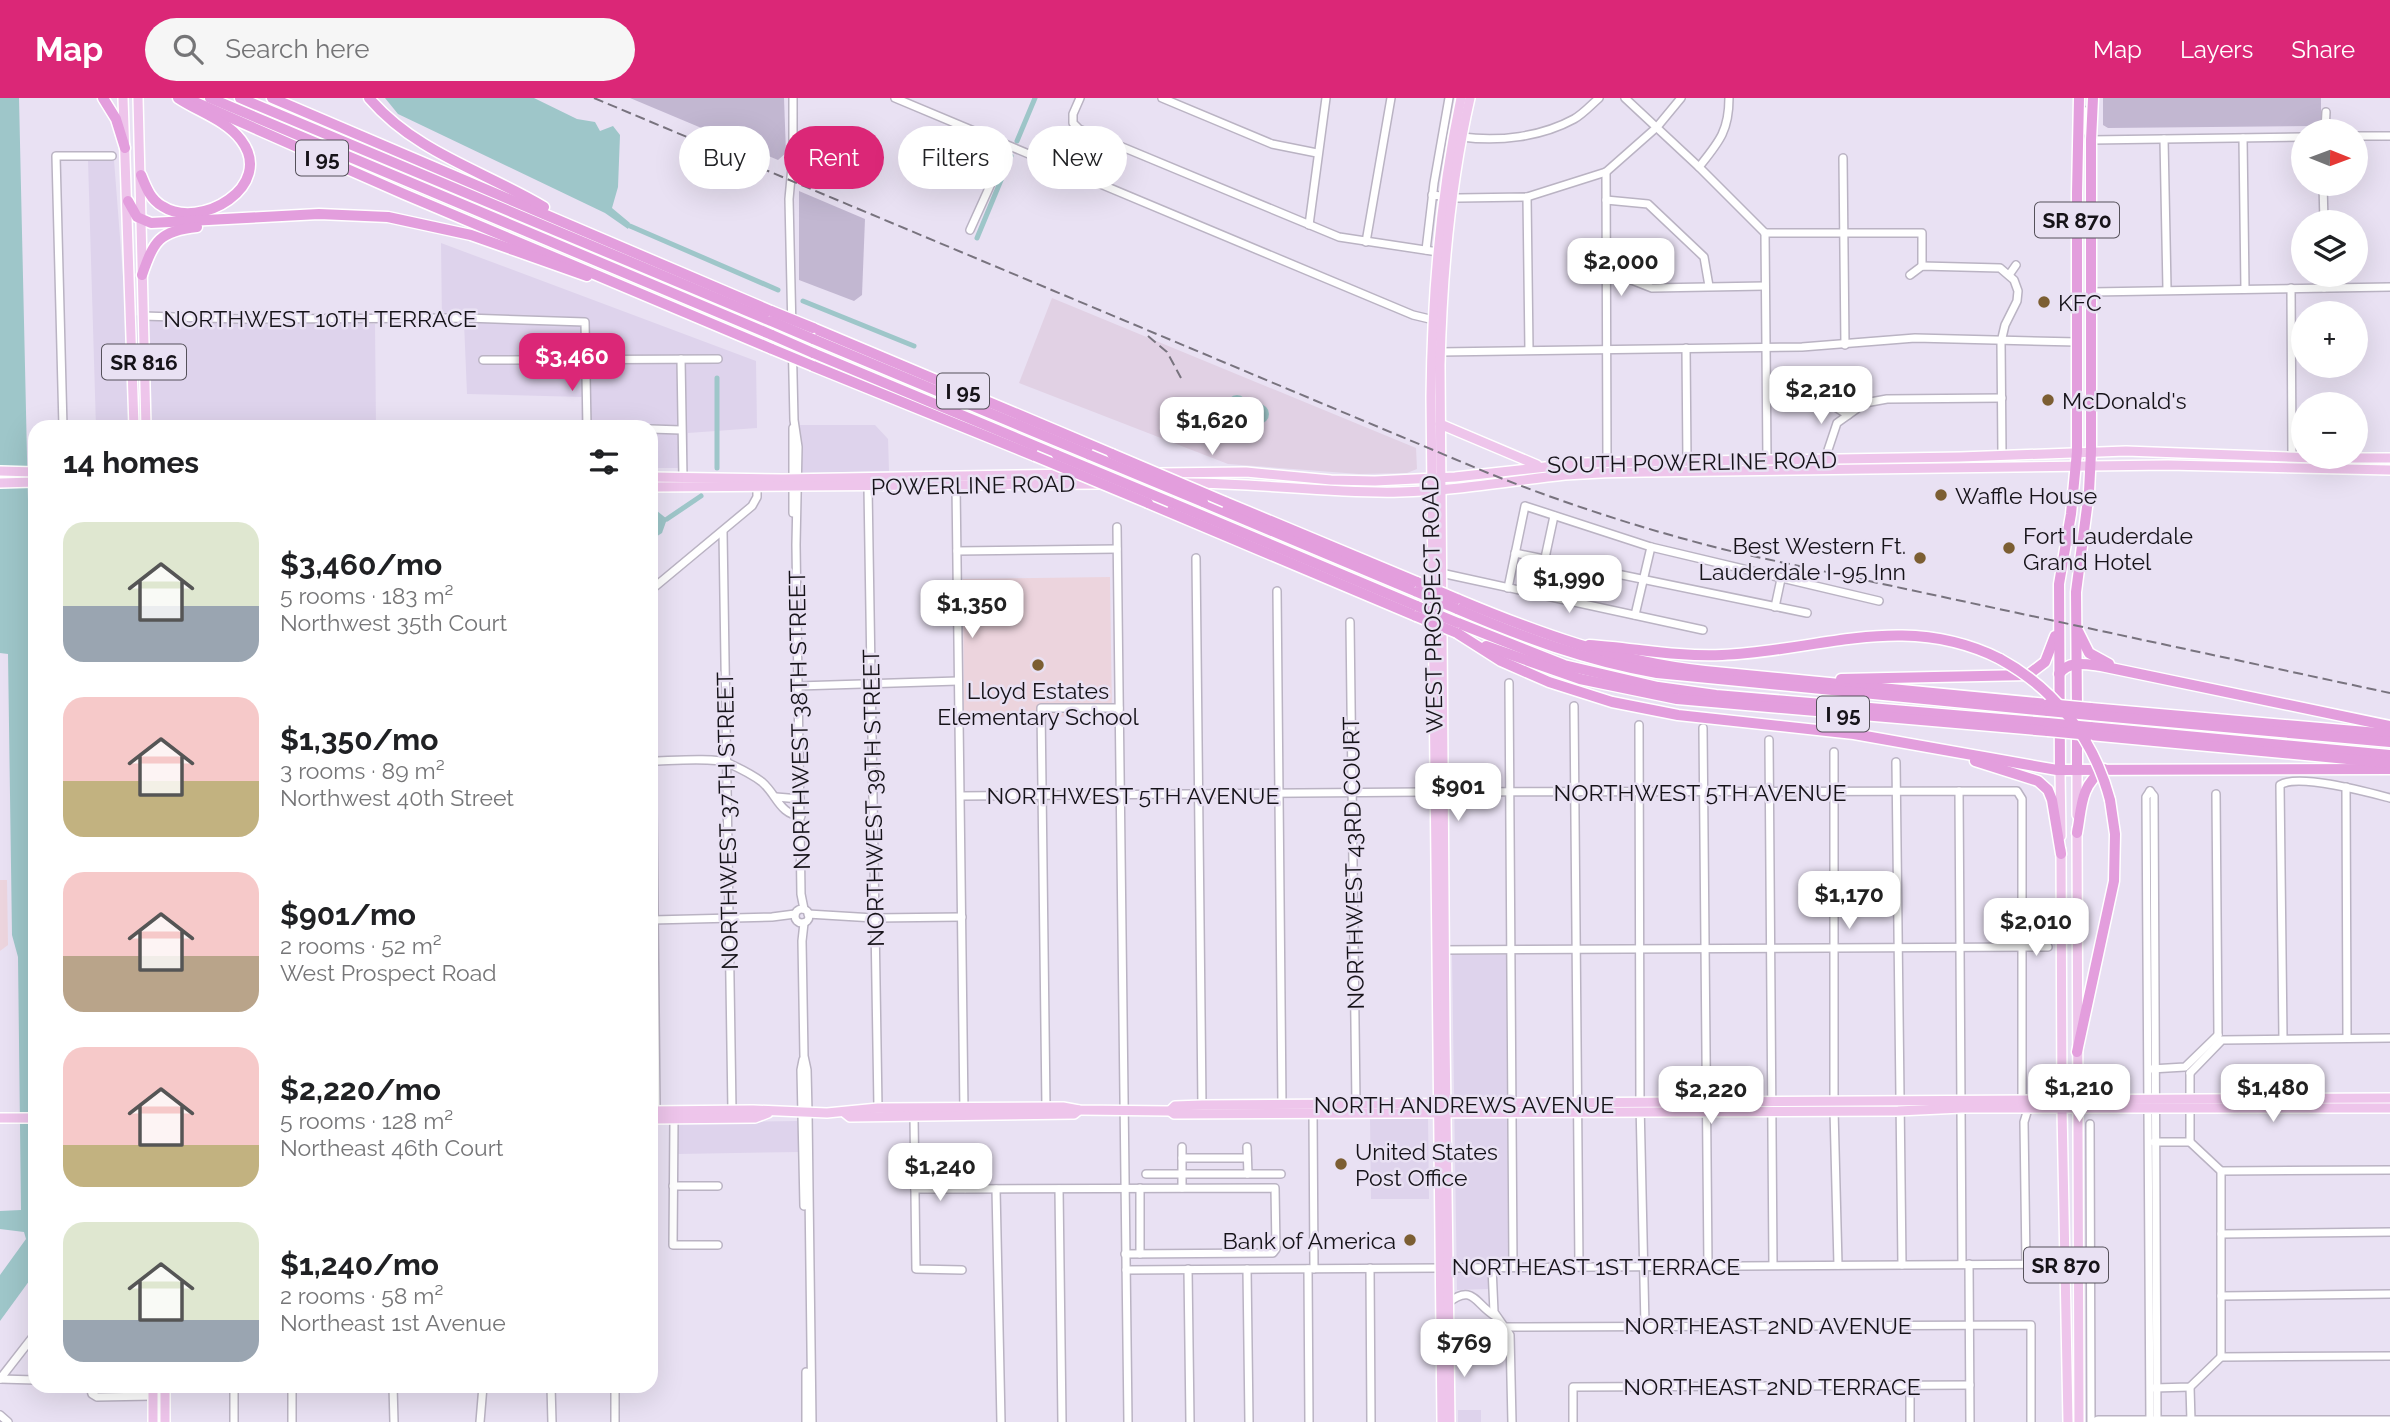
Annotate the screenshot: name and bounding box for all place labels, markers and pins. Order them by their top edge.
pin: $2,000 [1564,238,1678,298]
place label: KFC [2058,289,2102,316]
marker: KFC [2036,294,2052,310]
pin: $3,460 [515,334,629,393]
pin: $2,210 [1764,366,1878,426]
place label: McDonald's [2062,387,2187,414]
marker: McDonald's [2040,392,2056,408]
pin: $1,620 [1155,398,1269,457]
place label: Waffle House [1955,482,2097,509]
marker: Waffle House [1933,487,1949,503]
place label: Fort Lauderdale Grand Hotel [2023,522,2193,575]
place label: Best Western Ft. Lauderdale I-95 Inn [1699,532,1906,585]
marker: Fort Lauderdale Grand Hotel [2001,540,2017,556]
marker: Best Western Ft. Lauderdale I-95 Inn [1912,550,1928,566]
pin: $1,990 [1512,556,1626,615]
pin: $1,350 [915,580,1029,640]
marker: Lloyd Estates Elementary School [1030,657,1046,673]
place label: Lloyd Estates Elementary School [937,677,1139,730]
pin: $901 [1417,764,1499,823]
pin: $1,170 [1792,872,1906,931]
pin: $2,010 [1979,898,2093,958]
pin: $1,210 [2022,1065,2136,1124]
pin: $1,480 [2216,1065,2330,1124]
pin: $2,220 [1654,1066,1768,1126]
place label: United States Post Office [1355,1138,1498,1191]
pin: $1,240 [883,1144,997,1203]
marker: United States Post Office [1333,1156,1349,1172]
place label: Bank of America [1223,1227,1396,1254]
marker: Bank of America [1402,1232,1418,1248]
pin: $769 [1423,1320,1505,1379]

